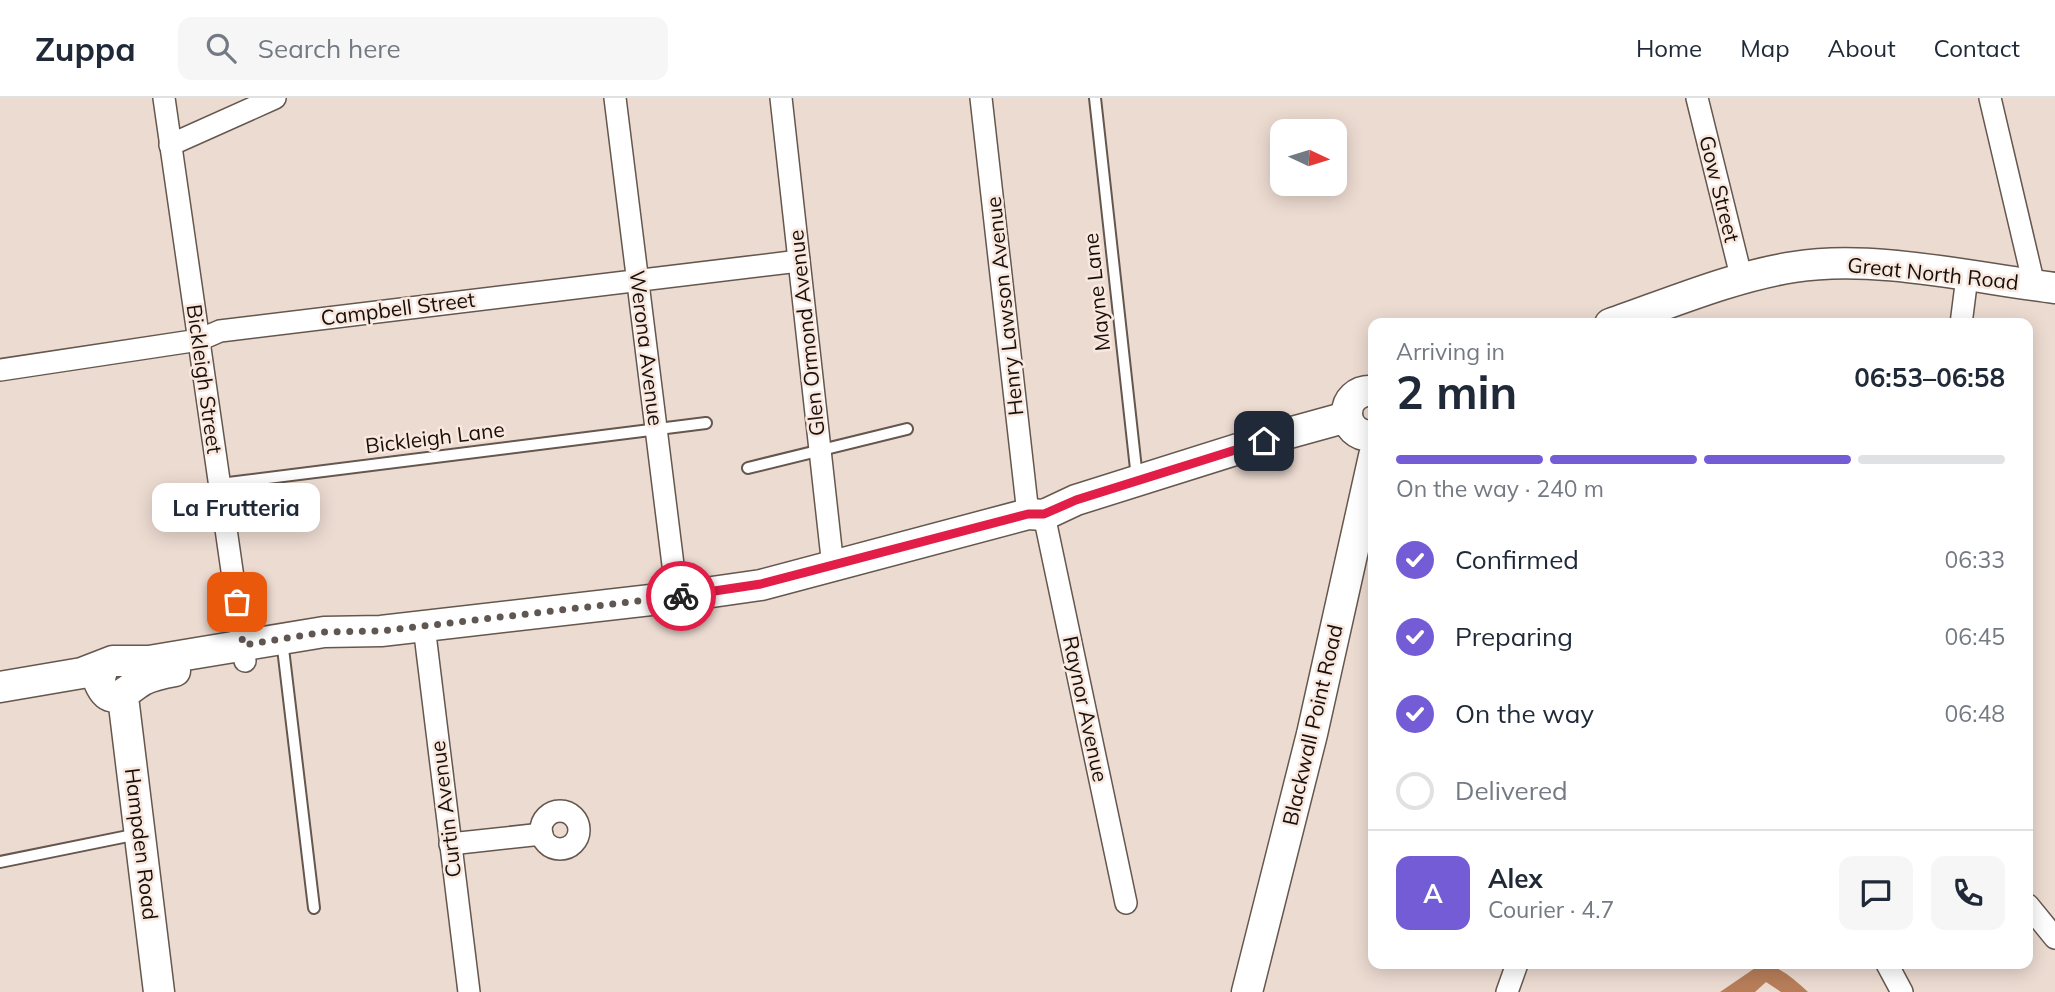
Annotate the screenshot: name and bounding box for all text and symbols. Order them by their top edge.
search box [178,17,668,80]
text: Zuppa [35,28,136,69]
icon: search [202,29,240,67]
text: Search here [258,32,401,65]
text: Home [1636,33,1702,63]
text: Map [1740,33,1790,63]
text: About [1828,33,1896,63]
text: Contact [1934,33,2020,63]
north arrow [1270,119,1348,196]
map controls [1270,119,1347,196]
street label: Gow Street [1694,133,1746,245]
street label: Henry Lawson Avenue [980,195,1028,417]
street label: Glen Ormond Avenue [782,229,830,438]
street label: Mayne Lane [1077,232,1115,352]
street label: Great North Road [1846,251,2020,295]
street label: Werona Avenue [625,269,669,427]
street label: Campbell Street [319,286,477,330]
street label: Bickleigh Street [182,303,228,455]
text: Arriving in [1396,337,1505,366]
text: 06:53–06:58 [1854,361,2005,394]
text: 2 min [1396,363,1517,421]
pin [1234,411,1294,471]
street label: Bickleigh Lane [364,416,506,458]
icon: home [1245,422,1283,460]
text: On the way · 240 m [1396,474,1604,503]
callout: La Frutteria [153,483,321,532]
text: La Frutteria [172,493,300,522]
icon: check [1396,541,1434,579]
text: Confirmed [1455,543,1579,576]
text: 06:33 [1945,545,2005,574]
courier [646,561,716,631]
pin [207,572,267,632]
icon: bike [662,577,700,615]
icon: bag [218,583,256,621]
icon: check [1396,618,1434,656]
text: Preparing [1455,620,1573,653]
street label: Blackwall Point Road [1276,622,1348,828]
text: 06:45 [1945,622,2005,651]
street label: Raynor Avenue [1058,633,1114,784]
icon: check [1396,695,1434,733]
text: On the way [1455,697,1594,730]
text: 06:48 [1945,699,2005,728]
street label: Curtin Avenue [424,739,466,879]
street label: Hampden Road [120,766,164,921]
text: Delivered [1455,774,1568,807]
button: chat [1839,856,1913,930]
button: phone [1931,856,2005,930]
text: Alex [1488,862,1543,895]
text: A [1423,877,1443,910]
text: Courier · 4.7 [1488,895,1614,924]

